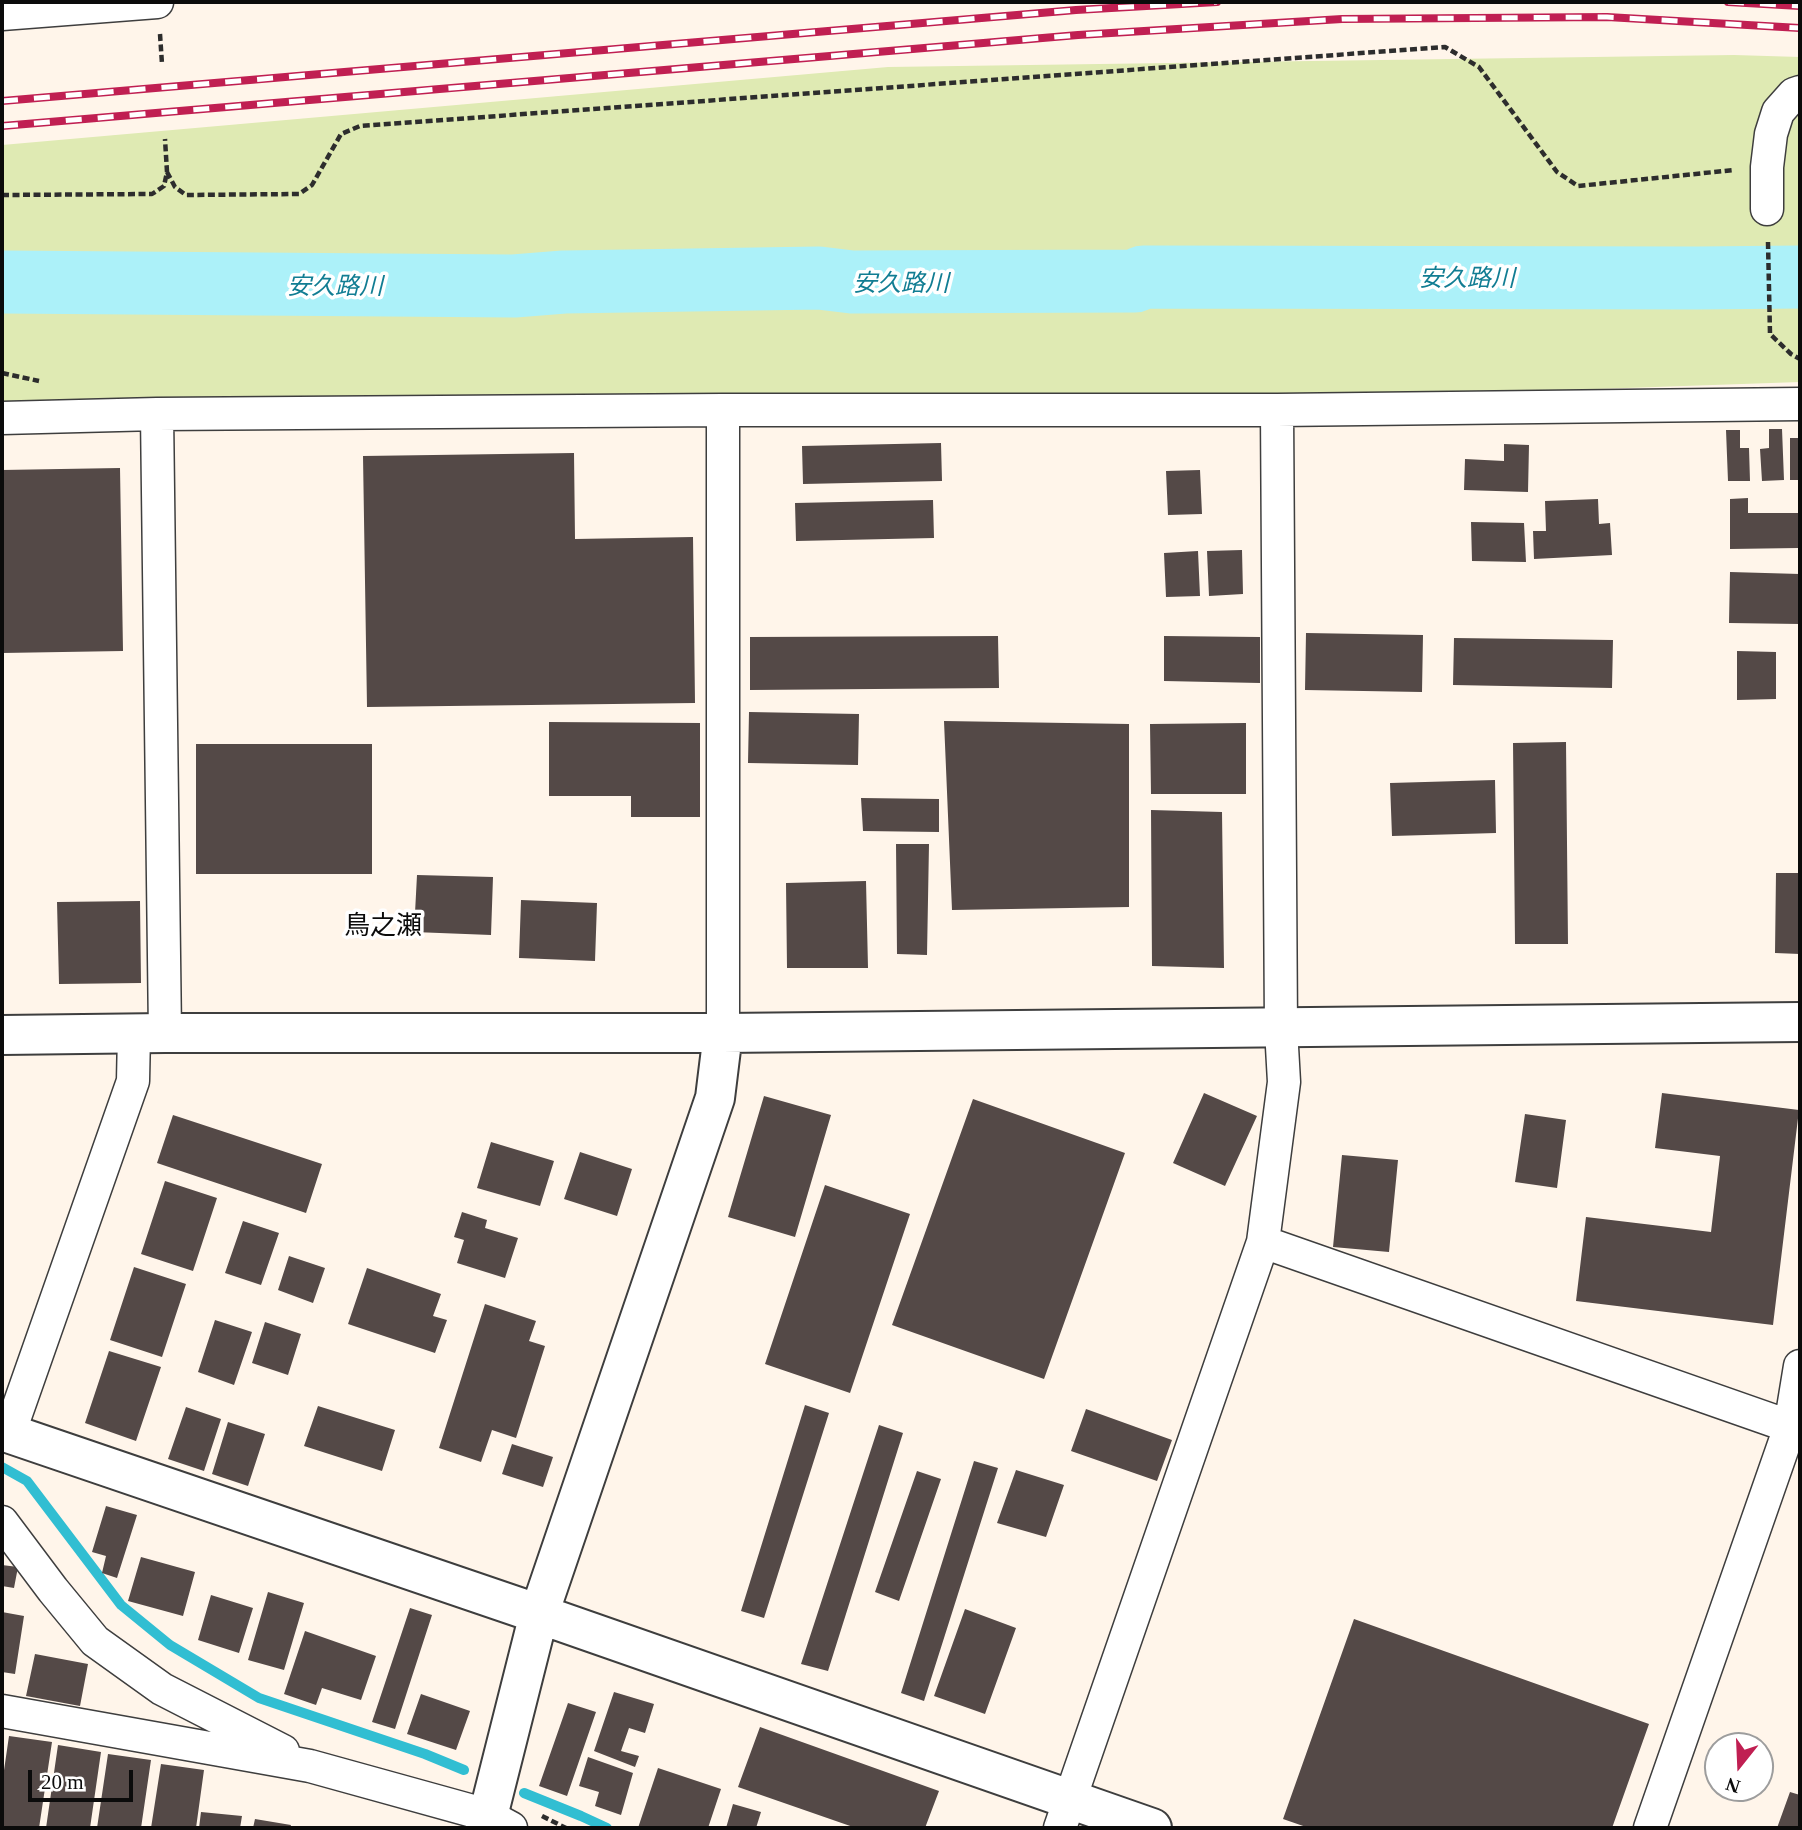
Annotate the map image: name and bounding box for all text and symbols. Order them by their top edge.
water label: 安久路川 [1419,263,1515,291]
water label: 安久路川 [853,268,949,296]
water label: 安久路川 [287,271,383,299]
district label: 鳥之瀬 [344,908,422,940]
north arrow [1704,1732,1774,1802]
scale bar [32,1756,136,1800]
text: 20 m [41,1770,84,1794]
text: N [1723,1773,1743,1798]

